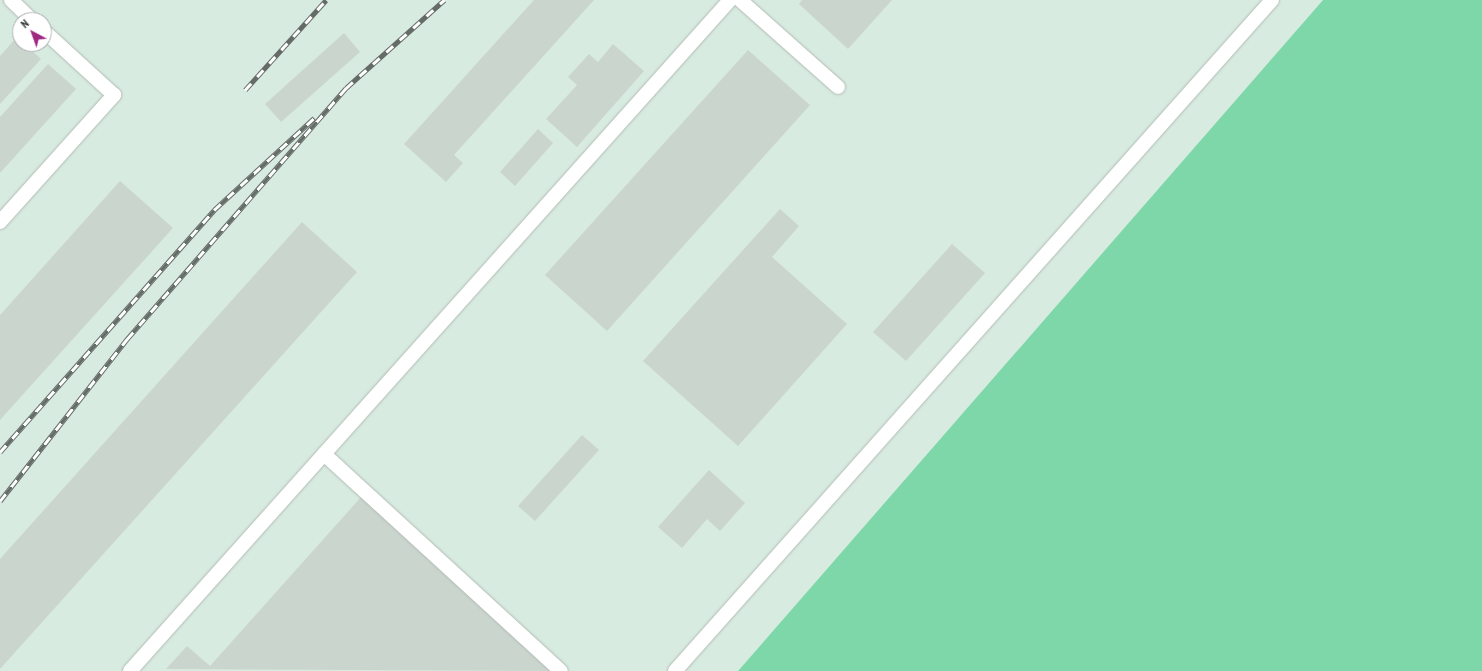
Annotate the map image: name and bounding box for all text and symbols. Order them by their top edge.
north arrow [12,12,52,52]
text: N [18,16,32,31]

